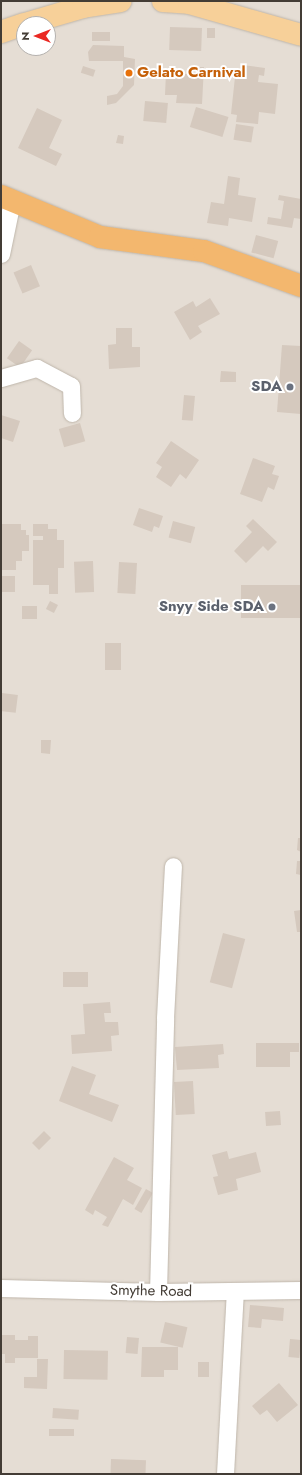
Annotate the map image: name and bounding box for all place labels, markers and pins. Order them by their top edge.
place label: Gelato Carnival [137,64,246,82]
marker: Gelato Carnival [124,68,134,78]
place label: SDA [251,378,282,396]
marker: SDA [285,382,295,392]
place label: Snyy Side SDA [159,598,264,616]
marker: Snyy Side SDA [267,602,277,612]

